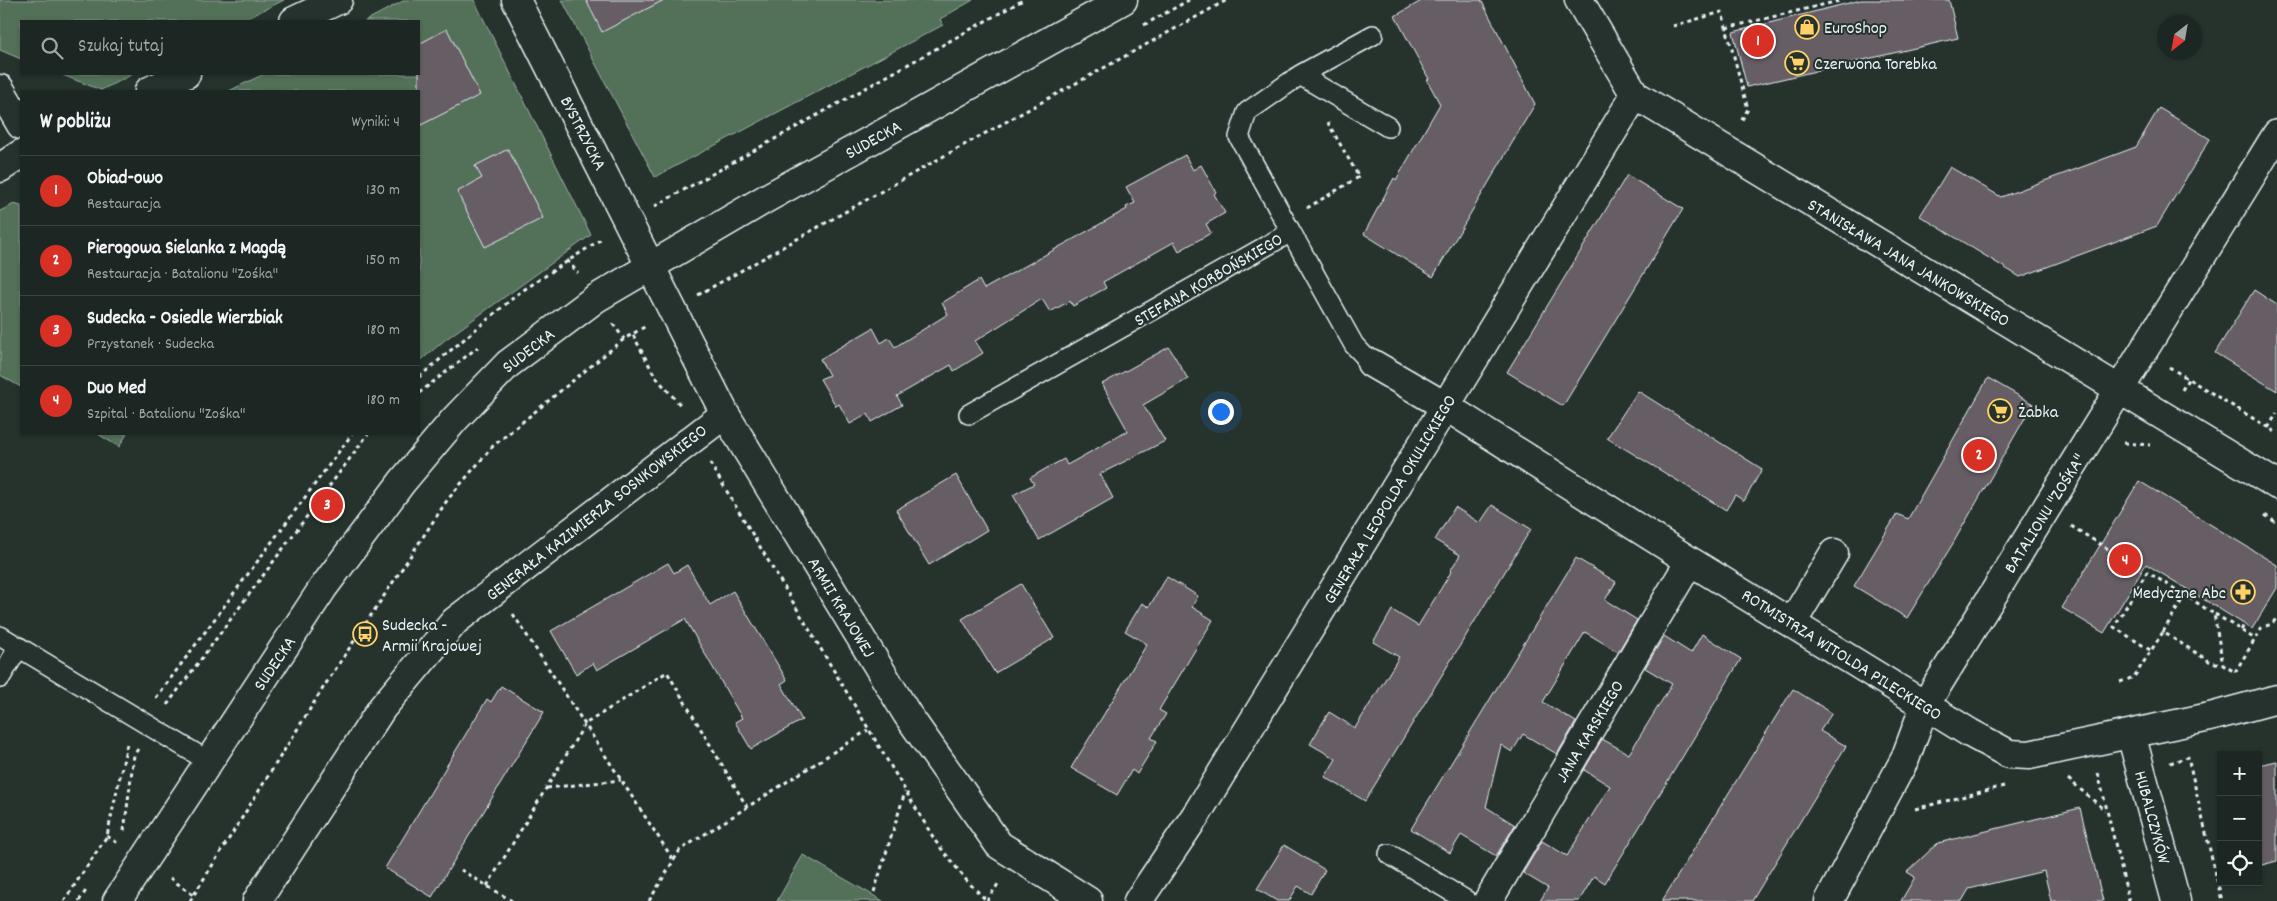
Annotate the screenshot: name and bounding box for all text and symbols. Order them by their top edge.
shop icon: EuroShop [1794,14,1820,40]
north arrow [2157,15,2202,60]
place label: EuroShop [1824,17,1887,42]
search box [20,20,420,75]
pin: 1 [1742,22,1774,60]
icon: search [38,34,66,62]
text: Szukaj tutaj [78,34,164,61]
supermarket icon: Czerwona Torebka [1784,50,1810,76]
place label: Czerwona Torebka [1814,53,1937,78]
street label: BYSTRZYCKA [552,93,611,176]
text: W pobliżu [40,108,111,138]
text: Wyniki: 4 [352,111,400,134]
street label: SUDECKA [841,115,907,167]
text: Obiad-owo [87,166,163,193]
text: 1 [54,179,58,202]
text: 130 m [366,179,400,202]
text: Restauracja [87,193,160,216]
street label: STANISŁAWA JANA JANKOWSKIEGO [1802,194,2014,335]
street label: STEFANA KORBOŃSKIEGO [1130,228,1288,334]
text: Pierogowa Sielanka z Magdą [87,236,286,263]
text: 2 [53,249,60,272]
text: 150 m [366,249,400,272]
text: Restauracja · Batalionu "Zośka" [87,263,278,286]
text: Sudecka - Osiedle Wierzbiak [87,306,283,333]
text: 3 [52,319,60,342]
text: 180 m [367,319,400,342]
street label: SUDECKA [498,323,561,381]
text: Przystanek · Sudecka [87,333,214,356]
text: Duo Med [87,376,146,403]
text: 4 [53,389,59,412]
text: 180 m [367,389,400,412]
street label: GENERAŁA LEOPOLDA OKULICKIEGO [1319,391,1464,610]
supermarket icon: Żabka [1987,398,2013,424]
your location [1208,399,1234,425]
place label: Żabka [2018,401,2059,426]
text: Szpital · Batalionu "Zośka" [87,403,246,426]
street label: GENERAŁA KAZIMIERZA SOSNKOWSKIEGO [482,420,713,608]
pin: 2 [1963,436,1995,474]
street label: BATALIONU "ZOŚKA" [1999,450,2093,579]
pin: 3 [311,486,343,524]
pin: 4 [2109,541,2141,579]
street label: ARMII KRAJOWEJ [800,553,880,663]
pharmacy icon: Medyczne Abc [2230,579,2256,605]
place label: Medyczne Abc [2133,582,2226,607]
street label: ROTMISTRZA WITOLDA PILECKIEGO [1736,584,1946,728]
place label: Sudecka - Armii Krajowej [382,614,482,660]
bus stop icon: Sudecka - Armii Krajowej [352,621,378,647]
street label: SUDECKA [249,632,304,697]
street label: JANA KARSKIEGO [1551,676,1632,788]
map controls [2217,751,2262,886]
button: + [2217,751,2262,796]
street label: HUBALCZYKÓW [2126,768,2175,868]
button: − [2217,796,2262,841]
button: locate [2217,841,2262,886]

